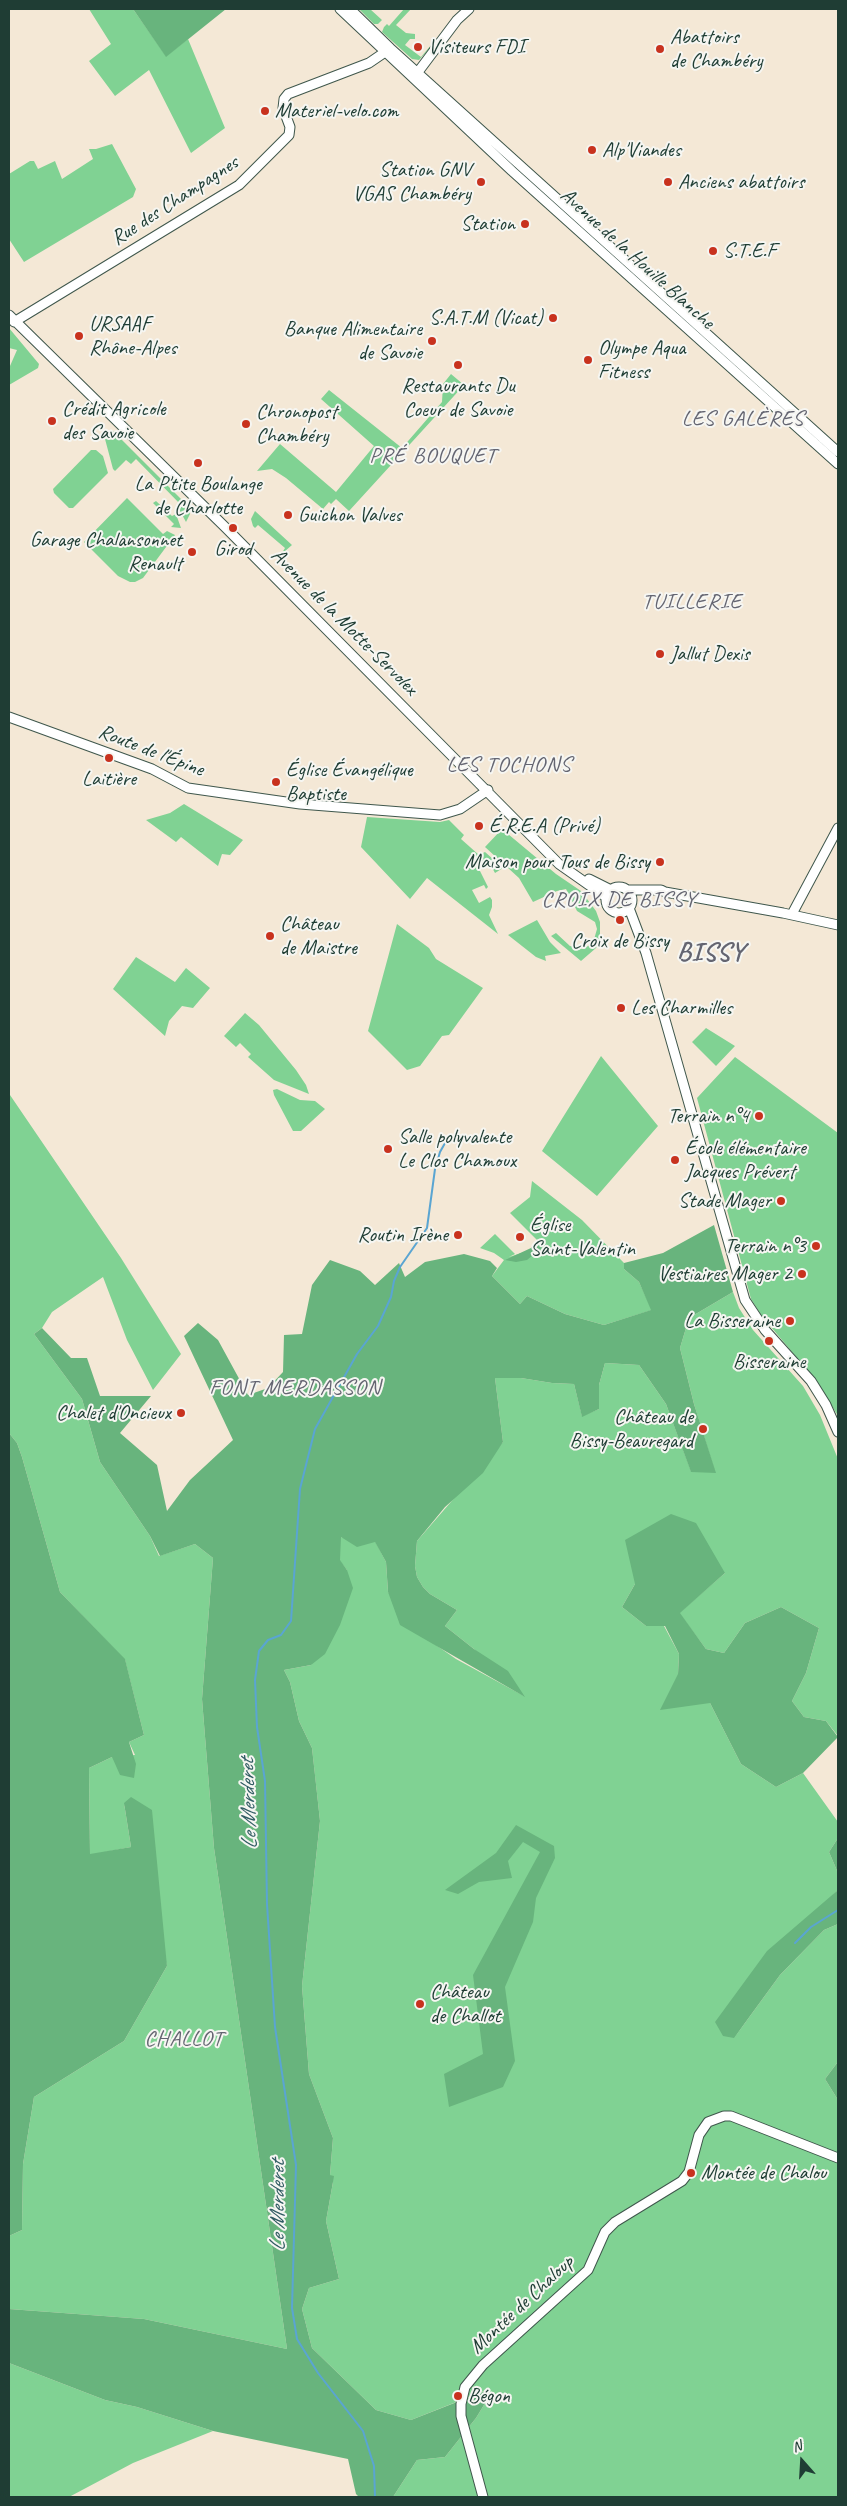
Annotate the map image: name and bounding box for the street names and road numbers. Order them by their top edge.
street label: Rue des Champagnes [107,151,243,251]
street label: Avenue de la Houille Blanche [555,183,719,335]
street label: Avenue de la Motte-Servolex [265,543,423,701]
street label: Route de l'Épine [95,719,207,783]
street label: Montée de Chaloup [465,2250,579,2360]

